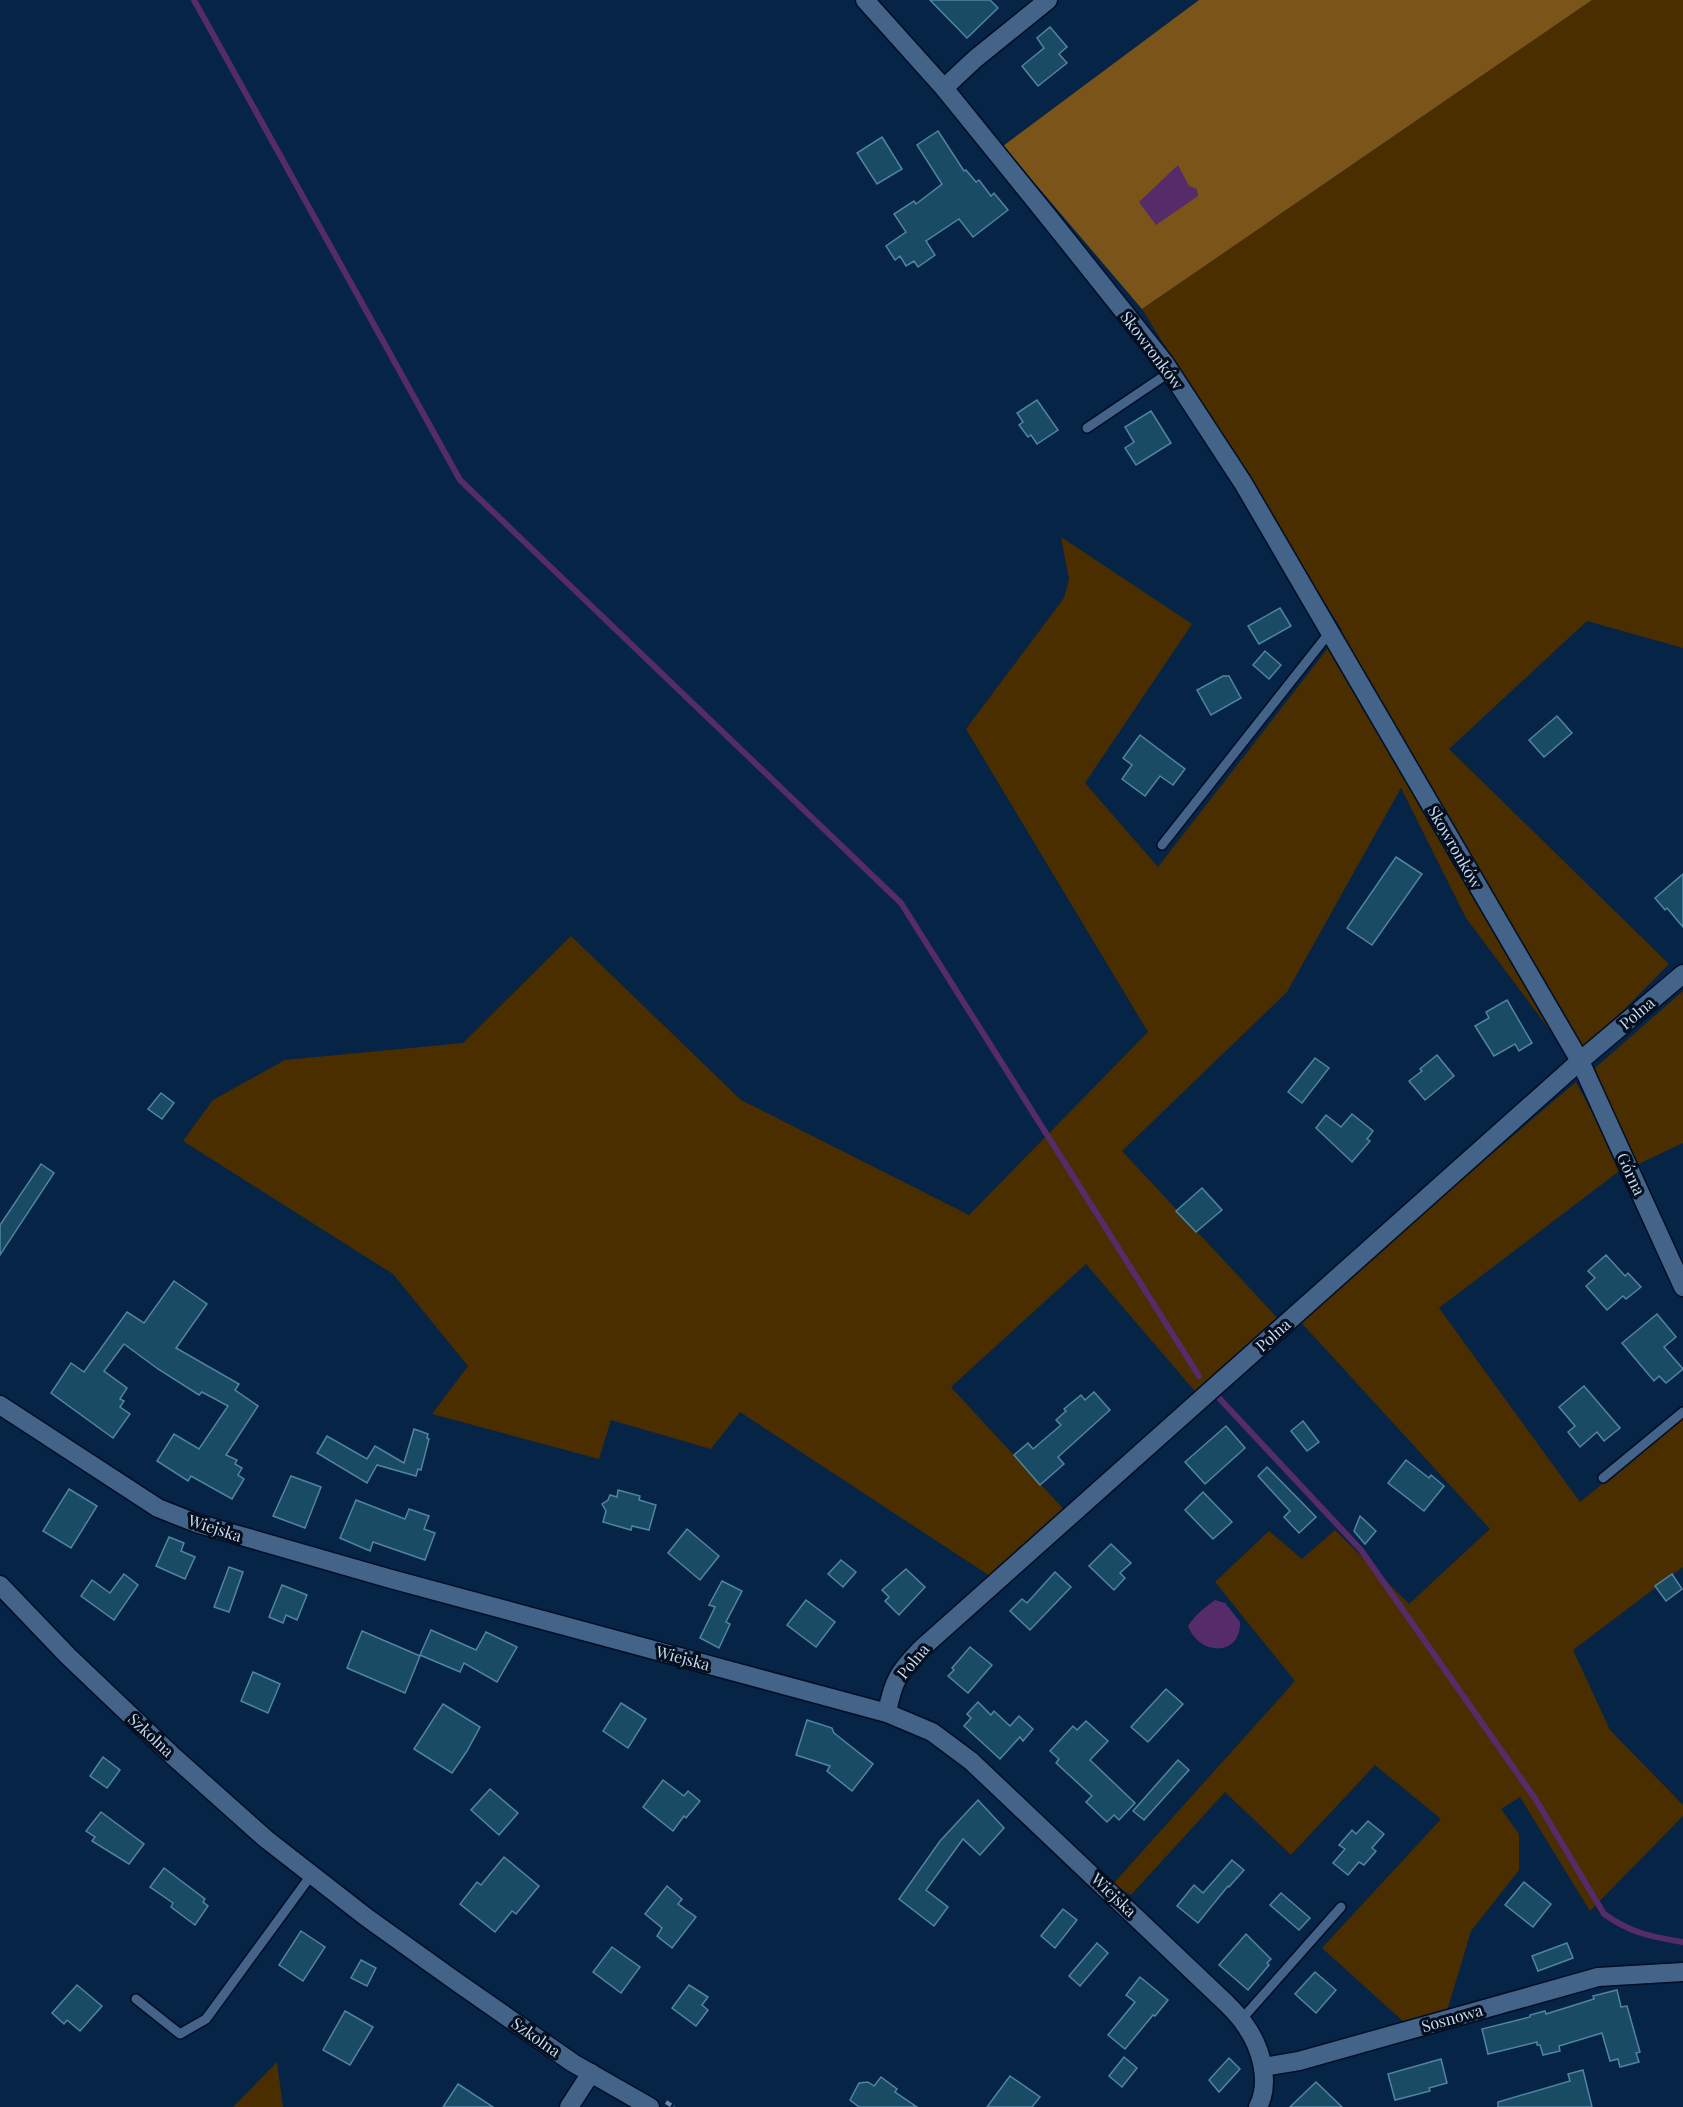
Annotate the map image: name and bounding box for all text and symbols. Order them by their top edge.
street label: Skowronków [1116,306,1189,393]
street label: Skowronków [1423,801,1488,893]
street label: Polna [1615,992,1659,1033]
street label: Górna [1613,1149,1650,1198]
street label: Polna [1251,1313,1295,1356]
street label: Wiejska [185,1509,245,1546]
street label: Polna [892,1639,933,1683]
street label: Wiejska [653,1640,712,1675]
street label: Szkolna [124,1708,179,1761]
street label: Wiejska [1087,1867,1141,1921]
street label: Sosnowa [1419,1999,1485,2036]
street label: Szkolna [508,2012,565,2061]

